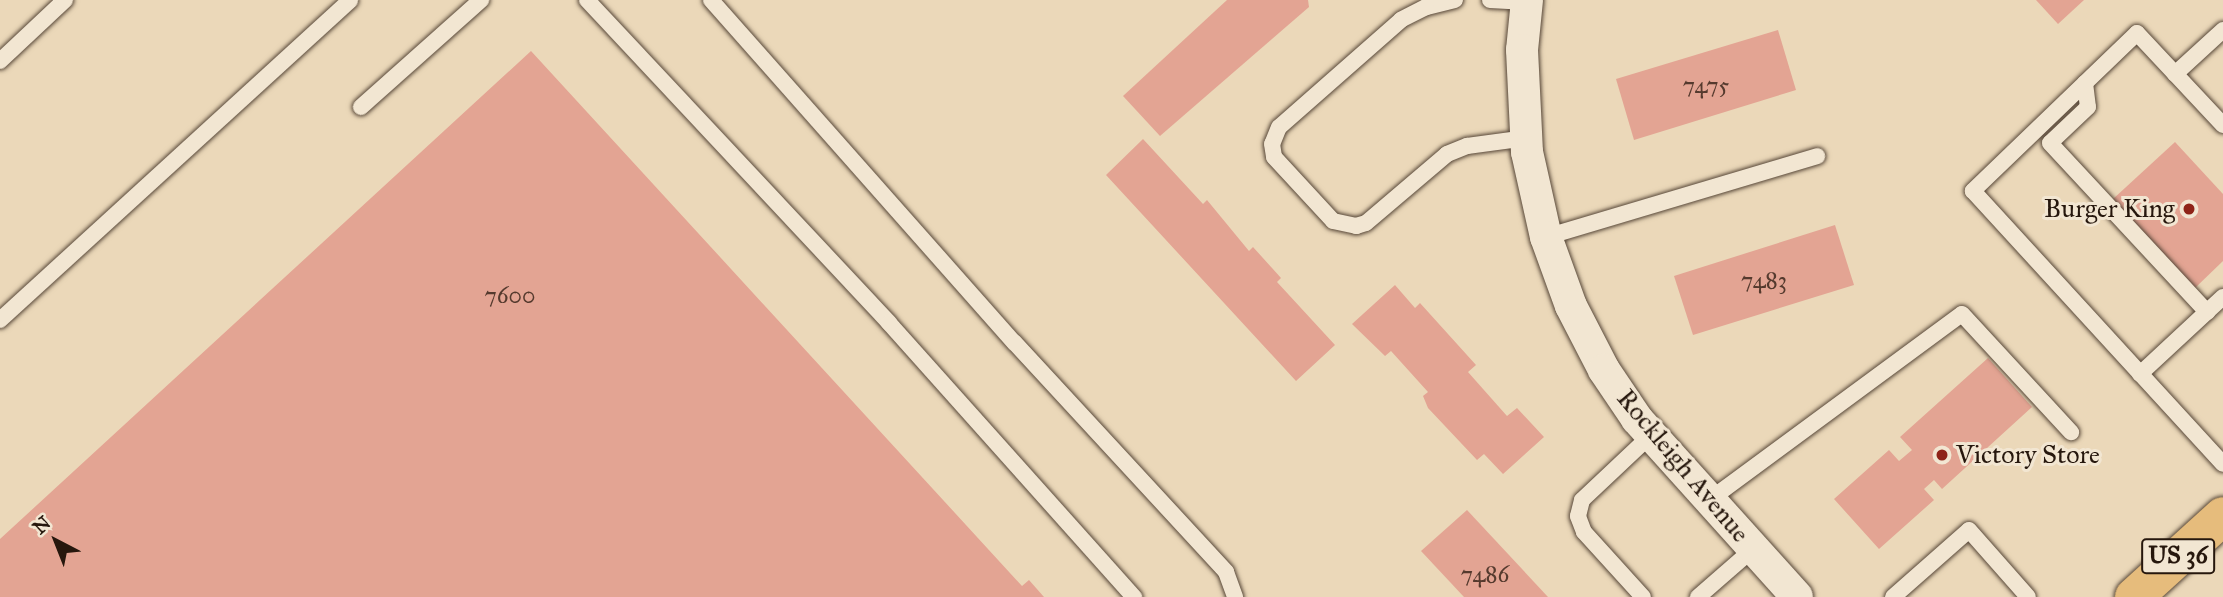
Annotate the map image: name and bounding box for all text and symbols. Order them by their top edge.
house number: 7475 [1683,71,1729,99]
place label: Burger King [2044,193,2175,225]
marker: Burger King [2181,201,2197,217]
house number: 7483 [1741,266,1787,294]
house number: 7600 [485,281,535,309]
street label: Rockleigh Avenue [1610,383,1756,549]
place label: Victory Store [1956,439,2100,471]
marker: Victory Store [1934,447,1950,463]
north arrow [21,506,91,576]
text: N [28,511,55,539]
road number: US 36 [2140,536,2216,576]
house number: 7486 [1461,560,1509,588]

